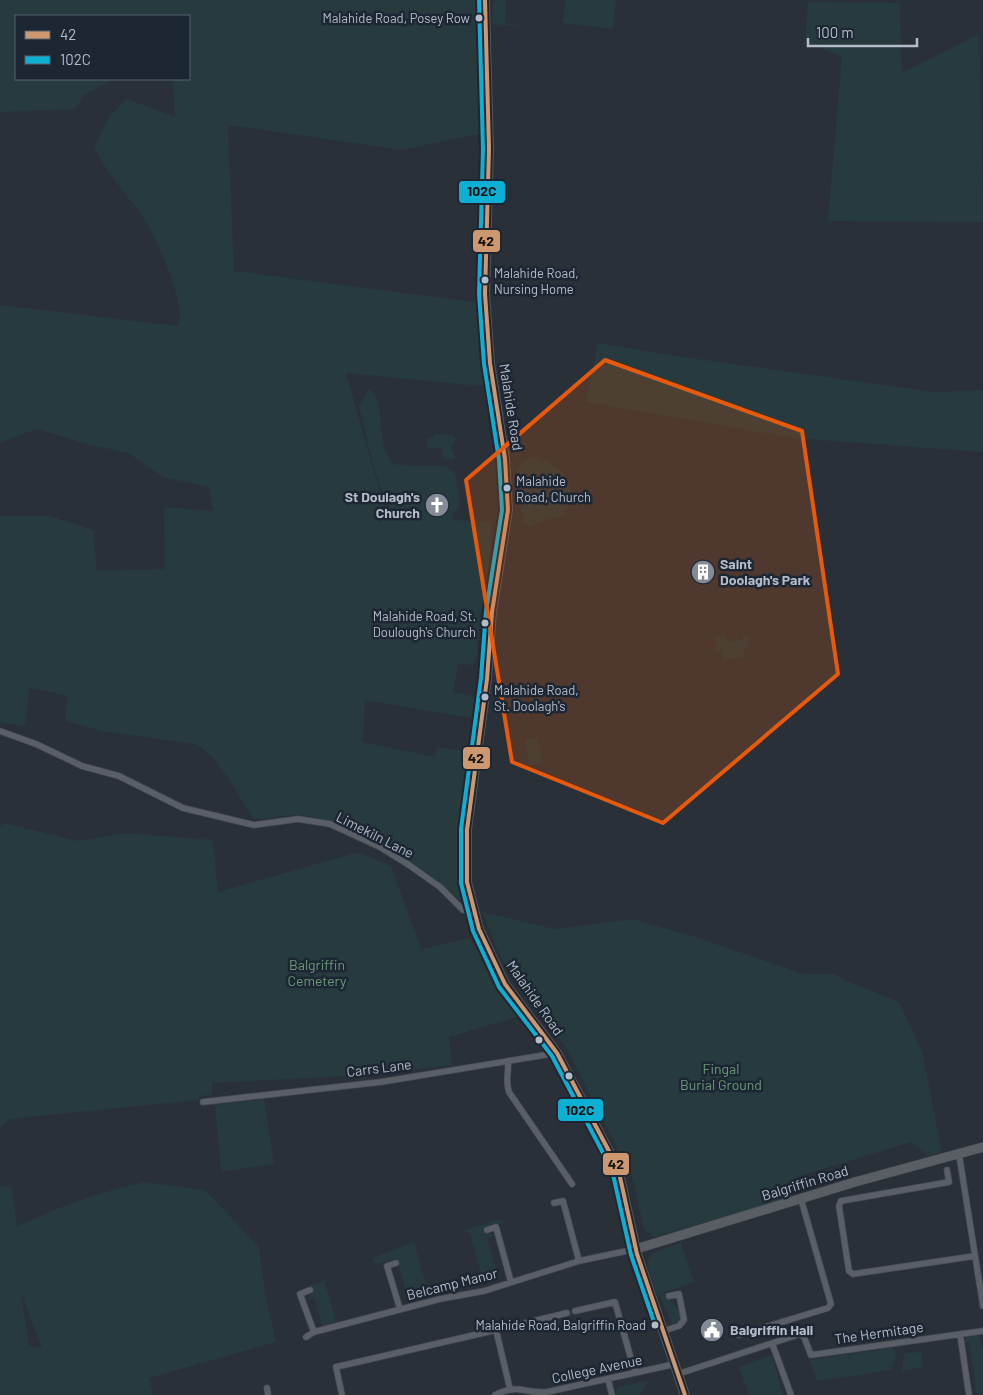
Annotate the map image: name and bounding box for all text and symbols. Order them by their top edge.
place label: Malahide Road, Posey Row [322,10,470,26]
marker: Malahide Road, Posey Row [474,13,484,23]
legend [15,15,190,80]
scale bar [808,15,917,47]
text: 100 m [816,23,854,41]
text: 42 [60,25,76,43]
text: 102C [60,50,91,68]
line badge: 102C [458,180,506,204]
text: 102C [467,182,497,199]
line badge: 42 [472,229,501,253]
text: 42 [478,232,494,249]
place label: Malahide Road, Nursing Home [494,265,579,297]
marker: Malahide Road, Nursing Home [480,275,490,285]
street label: Malahide Road [496,362,527,451]
place label: Malahide Road, Church [516,473,591,505]
marker: Malahide Road, Church [502,483,512,493]
place label: St Doulagh's Church [345,488,420,521]
church icon: St Doulagh's Church [424,492,450,518]
place label: Saint Doolagh's Park [720,555,811,588]
building icon: Saint Doolagh's Park [690,559,716,585]
place label: Malahide Road, St. Doulough's Church [373,608,476,640]
marker: Malahide Road, St. Doulough's Church [480,618,490,628]
place label: Malahide Road, St. Doolagh's [494,682,579,714]
marker: Malahide Road, St. Doolagh's [480,692,490,702]
line badge: 42 [462,746,491,770]
text: 42 [468,749,484,766]
street label: Limekiln Lane [334,808,417,861]
park label: Balgriffin Cemetery [287,956,347,989]
street label: Malahide Road [503,957,567,1038]
unlabelled marker [534,1035,544,1045]
street label: Carrs Lane [346,1055,412,1080]
park label: Fingal Burial Ground [680,1060,762,1093]
unlabelled marker [564,1071,574,1081]
line badge: 102C [557,1098,604,1122]
text: 102C [565,1101,595,1118]
line badge: 42 [602,1152,630,1176]
text: 42 [608,1155,624,1172]
street label: Balgriffin Road [759,1161,850,1204]
street label: Belcamp Manor [405,1264,499,1303]
place label: Malahide Road, Balgriffin Road [475,1317,646,1333]
public building icon: Balgriffin Hall [699,1317,725,1343]
street label: The Hermitage [833,1318,925,1347]
marker: Malahide Road, Balgriffin Road [650,1320,660,1330]
place label: Balgriffin Hall [730,1321,813,1338]
street label: College Avenue [550,1351,644,1386]

